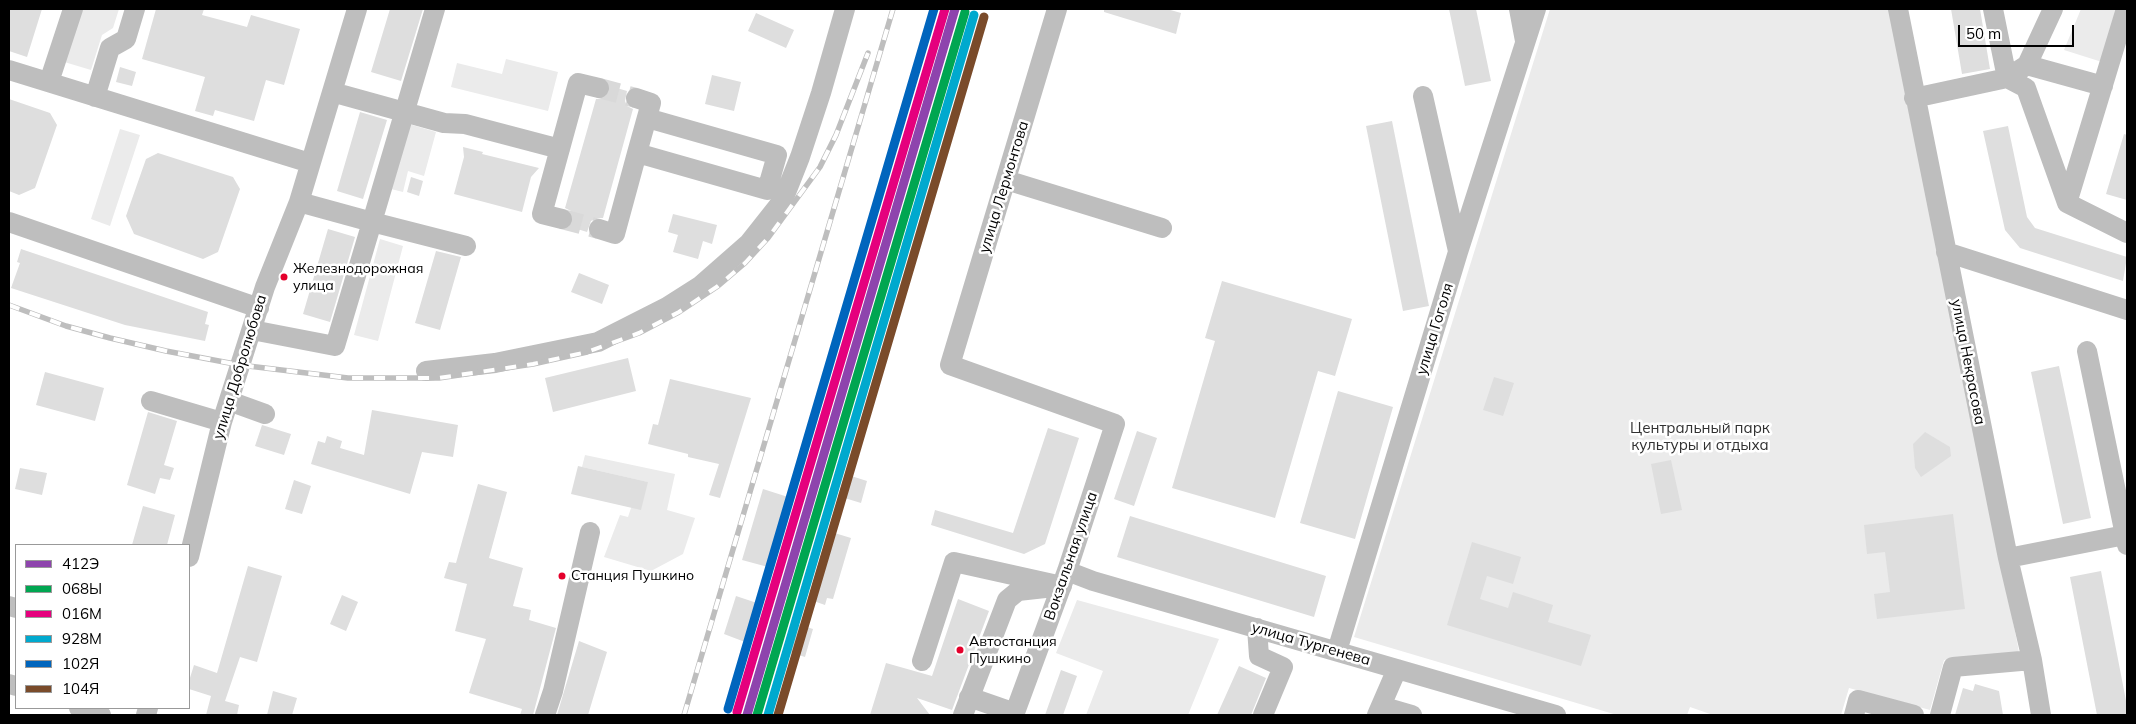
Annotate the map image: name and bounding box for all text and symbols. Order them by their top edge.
scale bar [1961,15,2077,47]
text: 50 m [1966,24,2001,43]
street label: улица Лермонтова [975,119,1033,255]
place label: Железнодорожная улица [293,261,423,294]
marker: Железнодорожная улица [279,272,289,282]
street label: улица Гоголя [1412,281,1458,377]
street label: улица Добролюбова [209,292,271,442]
street label: улица Некрасова [1947,298,1989,426]
park label: Центральный парк культуры и отдыха [1630,419,1770,454]
street label: Вокзальная улица [1041,489,1101,623]
legend [15,544,190,709]
text: 412Э [62,554,99,573]
place label: Станция Пушкино [571,568,694,584]
marker: Станция Пушкино [557,571,567,581]
text: 068Ы [62,579,102,598]
text: 016М [62,604,102,623]
street label: улица Тургенева [1250,618,1372,670]
text: 928М [62,629,102,648]
place label: Автостанция Пушкино [969,634,1057,666]
marker: Автостанция Пушкино [955,645,965,655]
text: 102Я [62,654,99,673]
text: 104Я [62,679,99,698]

